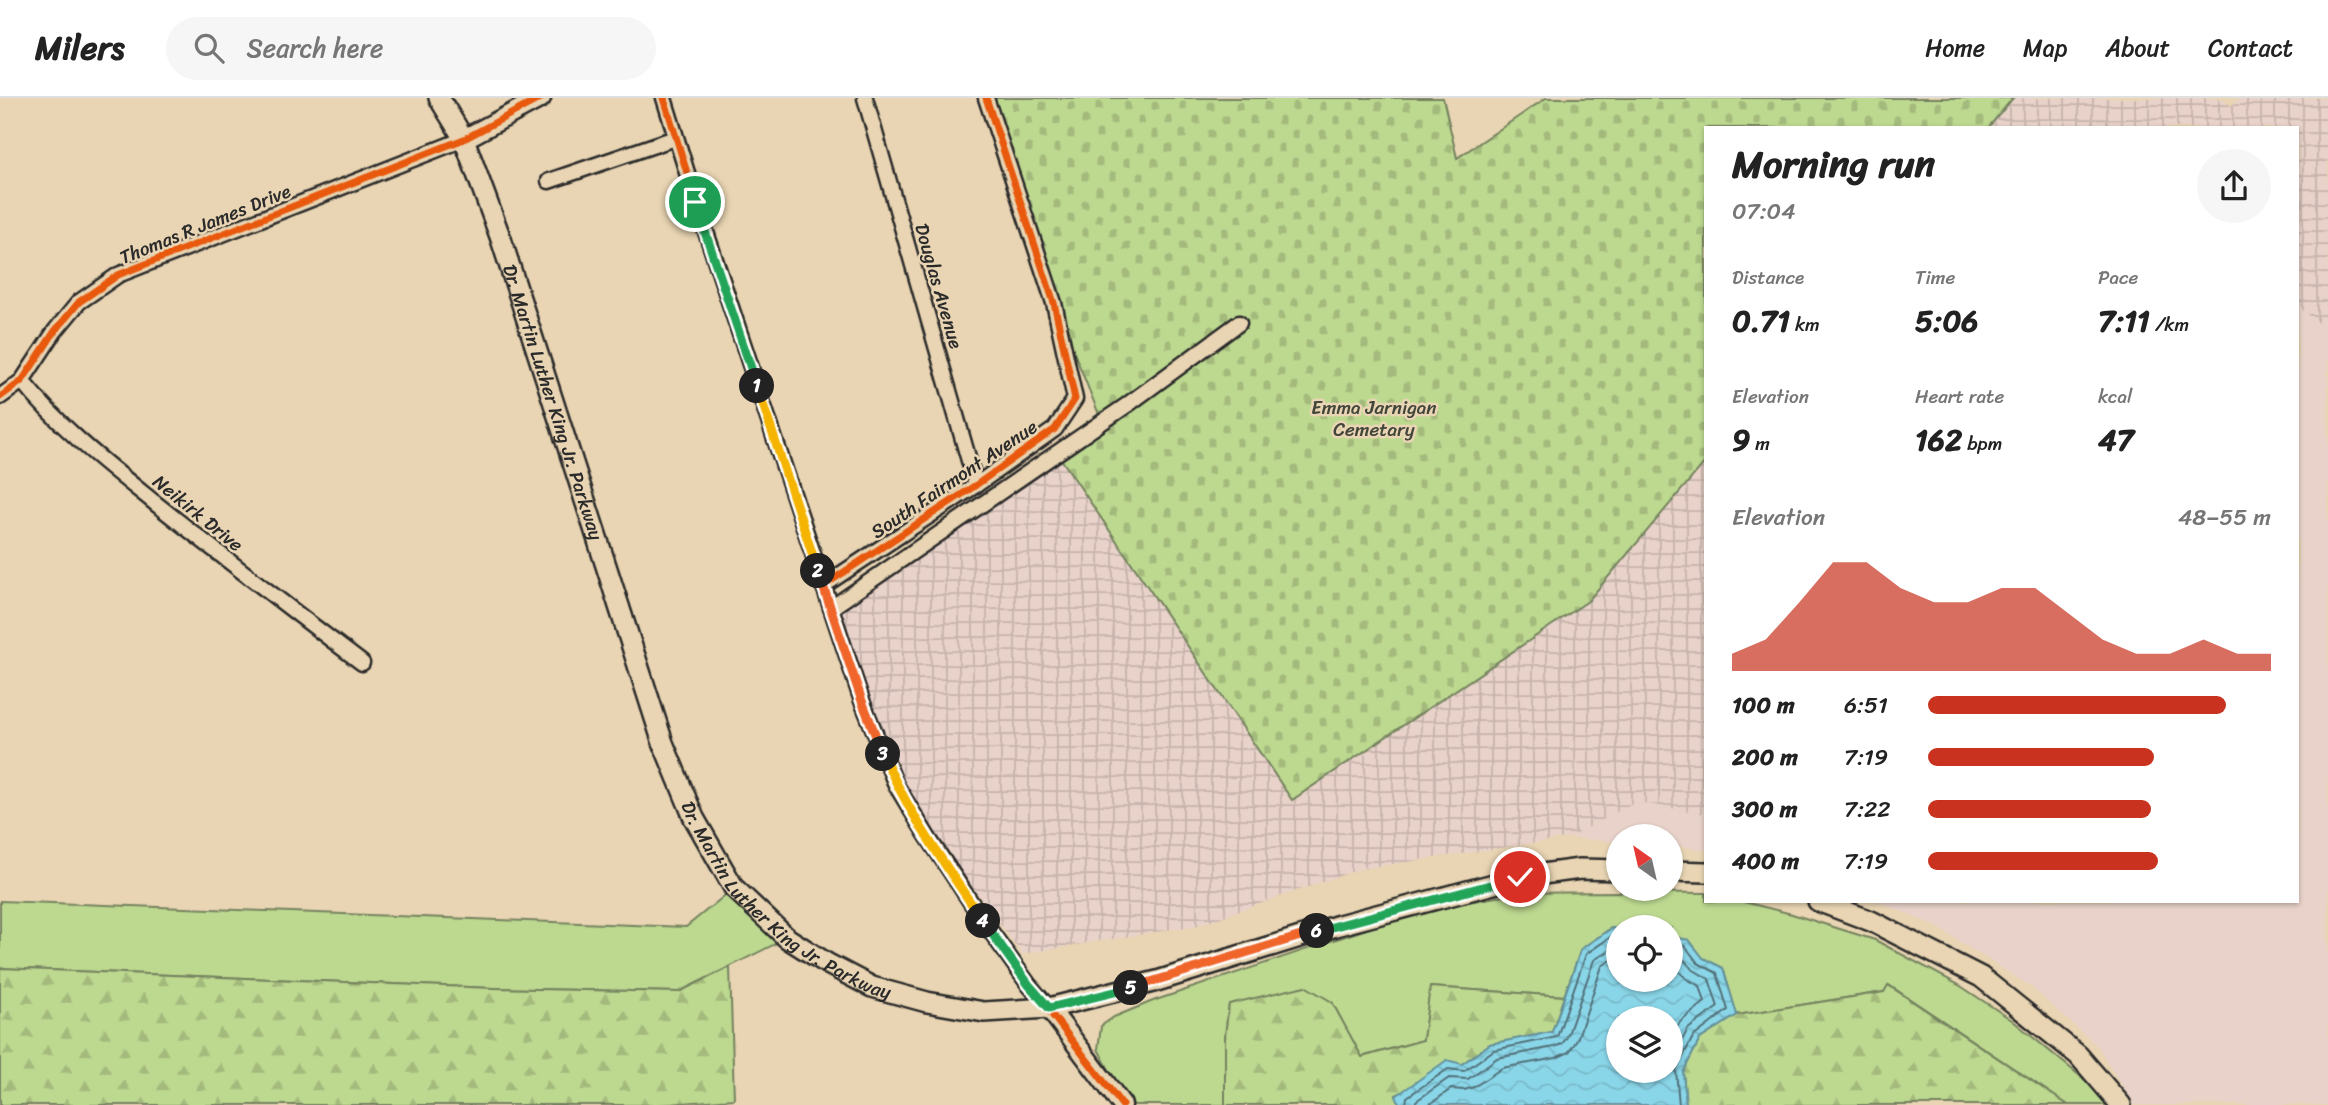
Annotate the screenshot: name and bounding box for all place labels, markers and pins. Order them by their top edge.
pin [665,172,725,232]
pin: 1 [740,368,774,404]
pin: 2 [800,554,836,588]
pin: 3 [866,736,900,772]
pin [1490,847,1550,907]
pin: 4 [965,904,1000,938]
pin: 6 [1300,914,1334,948]
pin: 5 [1114,970,1148,1006]

